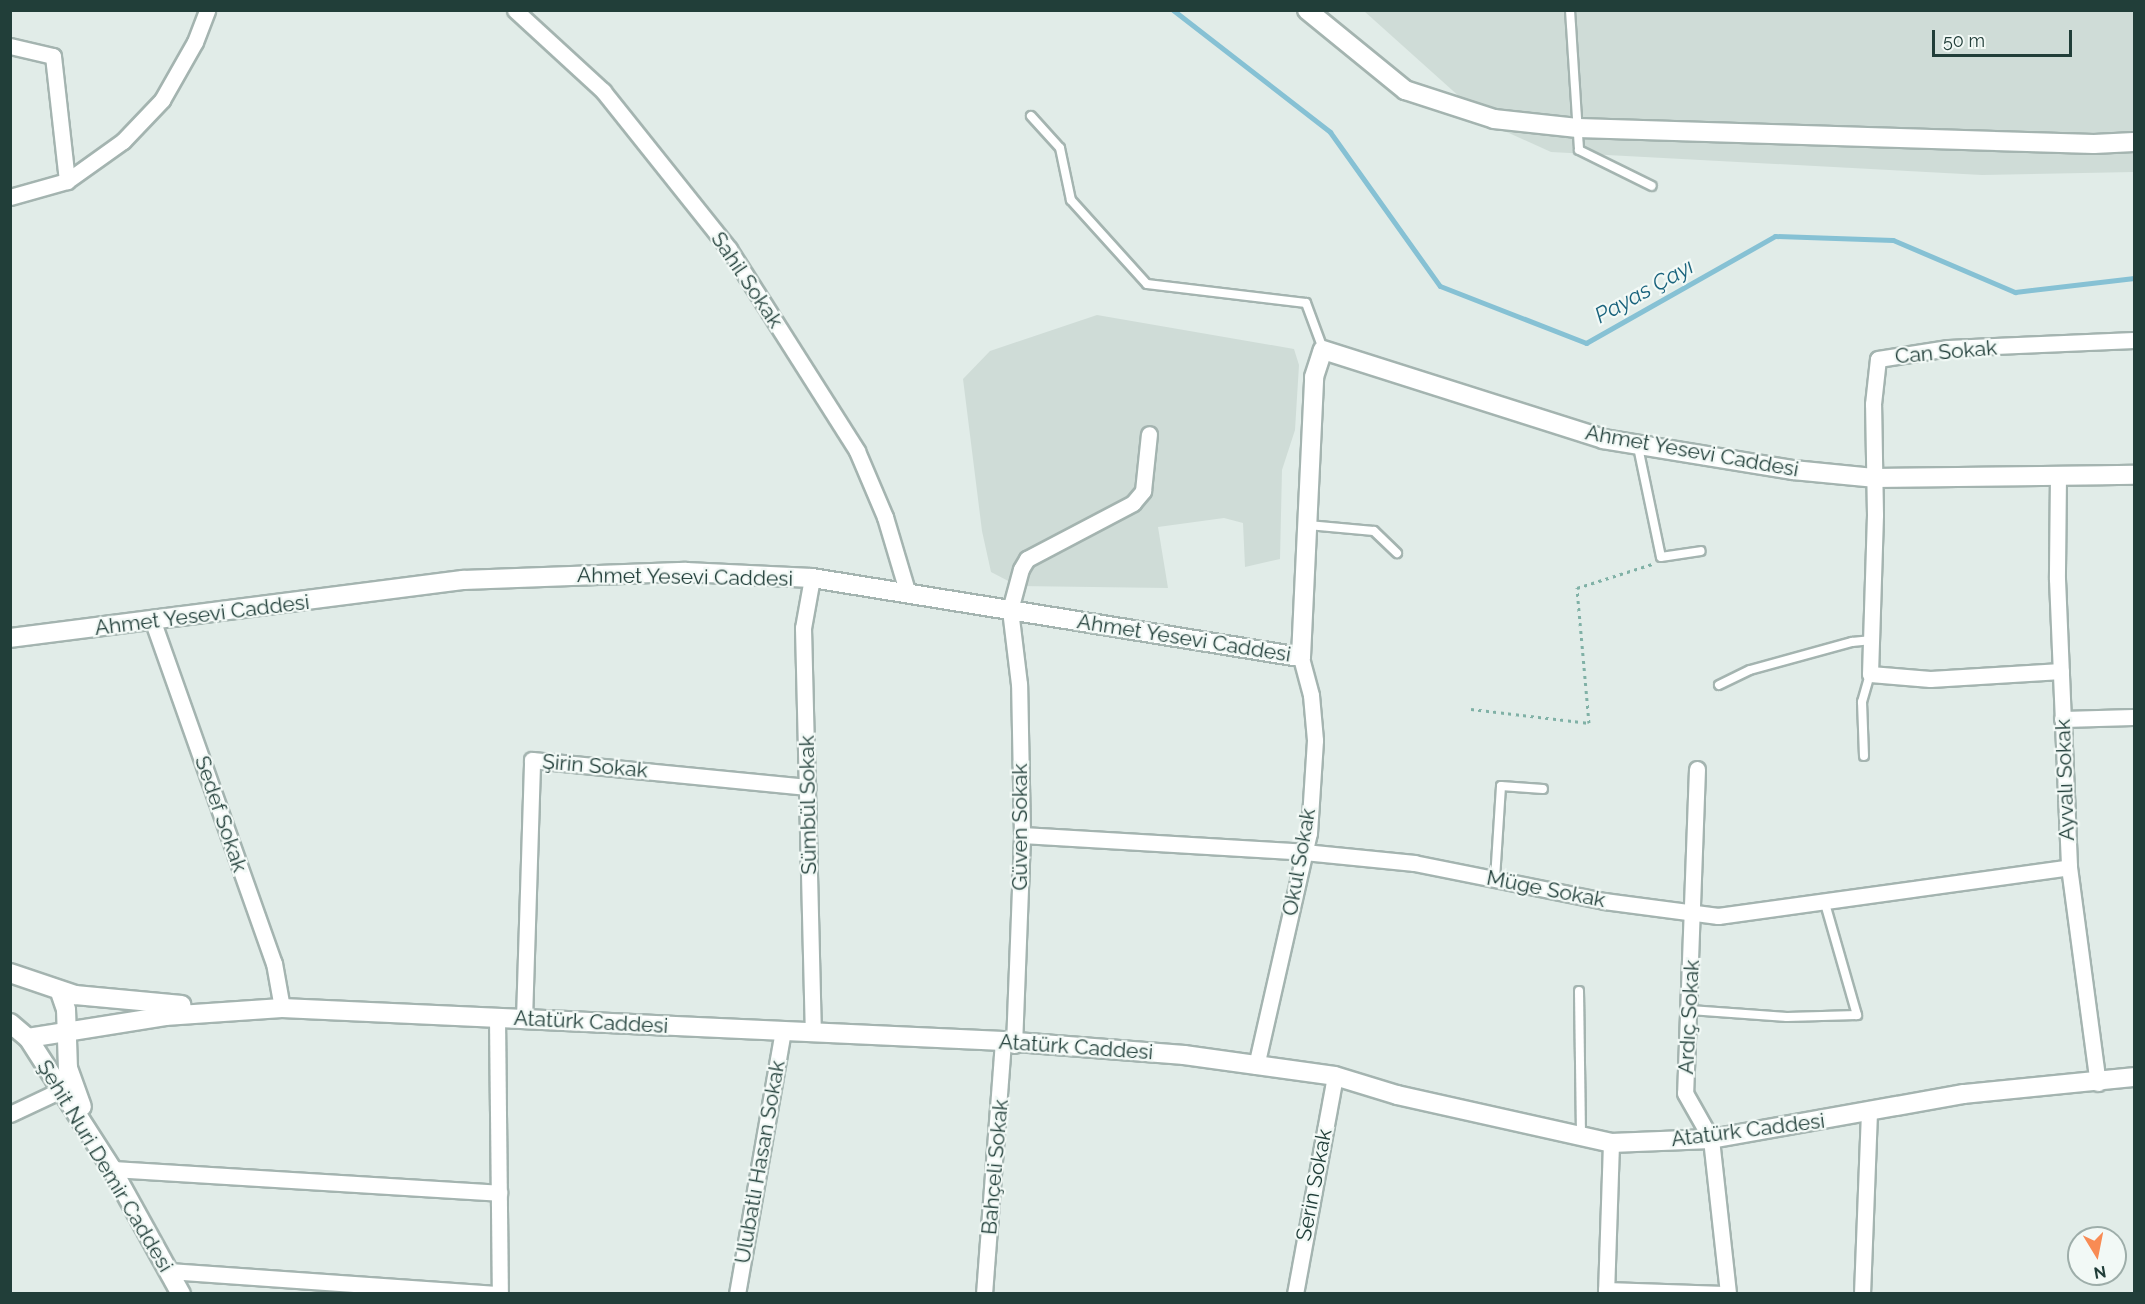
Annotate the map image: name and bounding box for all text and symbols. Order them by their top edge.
scale bar [1935,18,2074,56]
text: 50 m [1943,30,1985,51]
street label: Sahil Sokak [706,227,788,333]
water label: Payas Çayı [1590,253,1698,329]
street label: Can Sokak [1894,335,1998,369]
street label: Ahmet Yesevi Caddesi [1583,420,1801,482]
street label: Ahmet Yesevi Caddesi [576,563,794,591]
street label: Ahmet Yesevi Caddesi [93,589,311,641]
street label: Ahmet Yesevi Caddesi [1075,609,1293,667]
street label: Ayvalı Sokak [2050,719,2080,841]
street label: Sümbül Sokak [794,735,822,875]
street label: Şirin Sokak [541,749,649,783]
street label: Sedef Sokak [189,752,253,876]
street label: Güven Sokak [1007,763,1033,891]
street label: Okul Sokak [1277,806,1321,918]
street label: Müge Sokak [1484,865,1608,913]
street label: Ardıç Sokak [1673,959,1705,1075]
street label: Atatürk Caddesi [513,1005,669,1039]
street label: Atatürk Caddesi [998,1029,1154,1065]
street label: Şehit Nuri Demir Caddesi [32,1055,178,1277]
street label: Ulubatlı Hasan Sokak [730,1058,790,1266]
street label: Bahçeli Sokak [977,1098,1013,1236]
street label: Atatürk Caddesi [1670,1108,1826,1152]
street label: Serin Sokak [1291,1127,1337,1243]
north arrow [2067,1226,2127,1286]
text: N [2092,1262,2108,1283]

